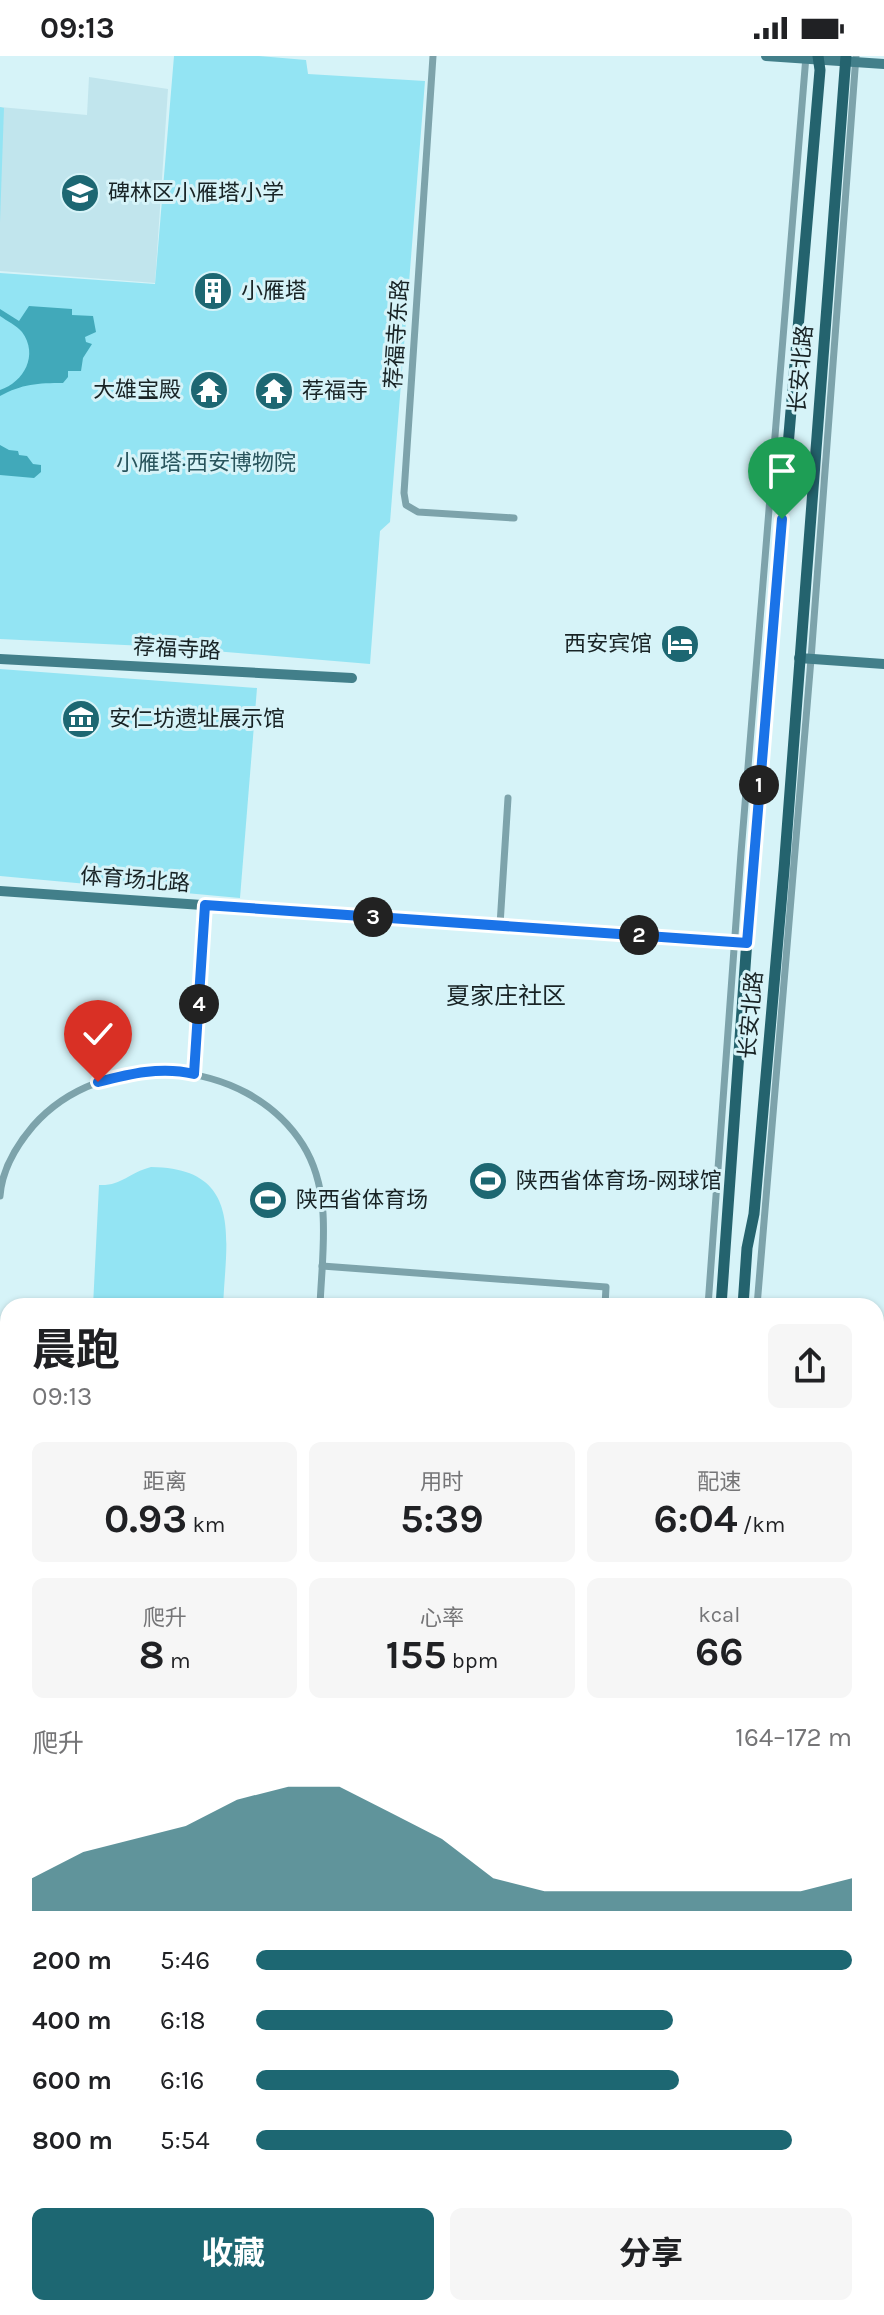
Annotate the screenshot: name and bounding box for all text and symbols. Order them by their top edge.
text: 09:13 [40,10,115,46]
school or university icon: 碑林区小雁塔小学 [59,172,101,214]
place label: 碑林区小雁塔小学 [108,180,284,206]
building icon: 小雁塔 [192,270,234,312]
place label: 小雁塔 [241,278,307,304]
street label: 荐福寺东路 [380,278,414,390]
street label: 长安北路 [784,324,818,414]
temple icon: 大雄宝殿 [188,369,230,411]
temple icon: 荐福寺 [253,370,295,412]
place label: 大雄宝殿 [93,377,181,403]
place label: 荐福寺 [302,378,368,404]
pin [748,437,816,519]
icon: arrive [760,449,804,493]
park label: 小雁塔·西安博物院 [116,450,296,476]
hotel icon: 西安宾馆 [659,623,701,665]
place label: 西安宾馆 [564,631,652,657]
street label: 荐福寺路 [132,634,222,664]
museum icon: 安仁坊遗址展示馆 [60,698,102,740]
place label: 安仁坊遗址展示馆 [109,706,285,732]
pin: 1 [739,765,779,805]
text: 1 [755,772,763,798]
street label: 体育场北路 [79,863,191,897]
pin: 3 [353,897,393,937]
text: 3 [366,904,380,930]
pin: 2 [619,915,659,955]
text: 2 [632,922,646,948]
street label: 长安北路 [734,970,768,1060]
district label: 夏家庄社区 [446,982,566,1010]
pin: 4 [179,984,219,1024]
text: 4 [192,991,206,1017]
pin [64,1000,132,1082]
icon: check [76,1012,120,1056]
sports icon: 陕西省体育场-网球馆 [467,1160,509,1202]
place label: 陕西省体育场-网球馆 [516,1168,722,1194]
sports icon: 陕西省体育场 [247,1179,289,1221]
place label: 陕西省体育场 [296,1187,428,1213]
button: share [768,1324,852,1408]
text: 晨跑 [32,1325,120,1376]
text: 09:13 [32,1381,92,1412]
text: 距离 [143,1469,187,1495]
text: 用时 [420,1469,464,1495]
text: 配速 [697,1469,741,1495]
text: 0.93 [104,1495,187,1542]
text: 5:39 [400,1495,484,1542]
text: 6:04 [653,1495,738,1542]
text: km [187,1512,225,1538]
text: /km [738,1512,785,1538]
text: kcal [698,1602,740,1628]
text: 爬升 [143,1605,187,1631]
text: 心率 [420,1605,464,1631]
text: 66 [695,1628,744,1675]
text: 8 [139,1631,165,1678]
text: 155 [386,1631,447,1678]
text: m [165,1648,191,1674]
text: bpm [447,1648,498,1674]
text: 164–172 m [735,1722,852,1753]
text: 爬升 [32,1728,84,1759]
text: 200 m [32,1945,112,1976]
text: 5:46 [160,1945,210,1976]
text: 400 m [32,2005,112,2036]
text: 6:18 [160,2005,205,2036]
text: 600 m [32,2065,112,2096]
text: 6:16 [160,2065,204,2096]
text: 800 m [32,2125,113,2156]
text: 5:54 [160,2125,210,2156]
button: 收藏 [32,2208,434,2300]
button: 分享 [450,2208,852,2300]

